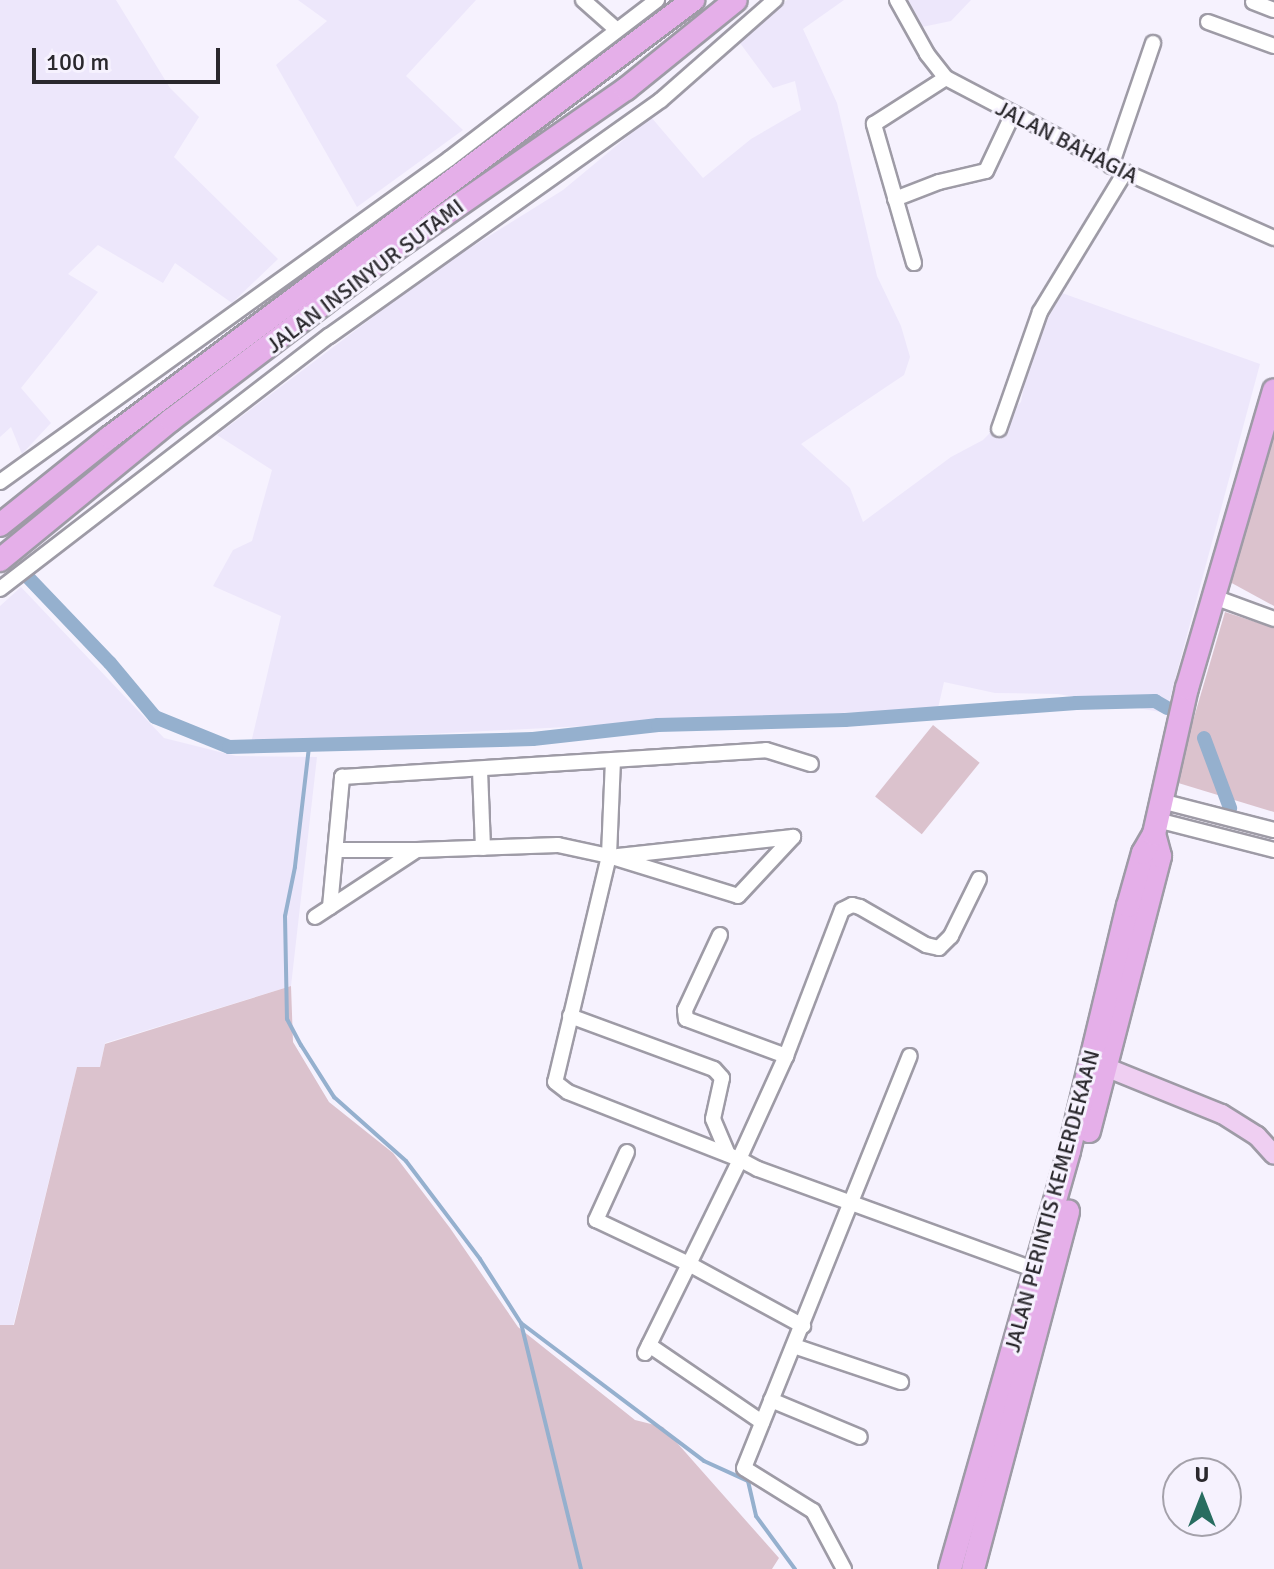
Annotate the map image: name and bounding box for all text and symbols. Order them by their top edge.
scale bar [36,32,224,82]
text: 100 m [46,47,109,77]
street label: JALAN BAHAGIA [991,95,1143,189]
street label: JALAN INSINYUR SUTAMI [261,193,469,359]
street label: JALAN PERINTIS KEMERDEKAAN [999,1047,1105,1355]
north arrow [1162,1457,1242,1537]
text: U [1195,1461,1209,1488]

